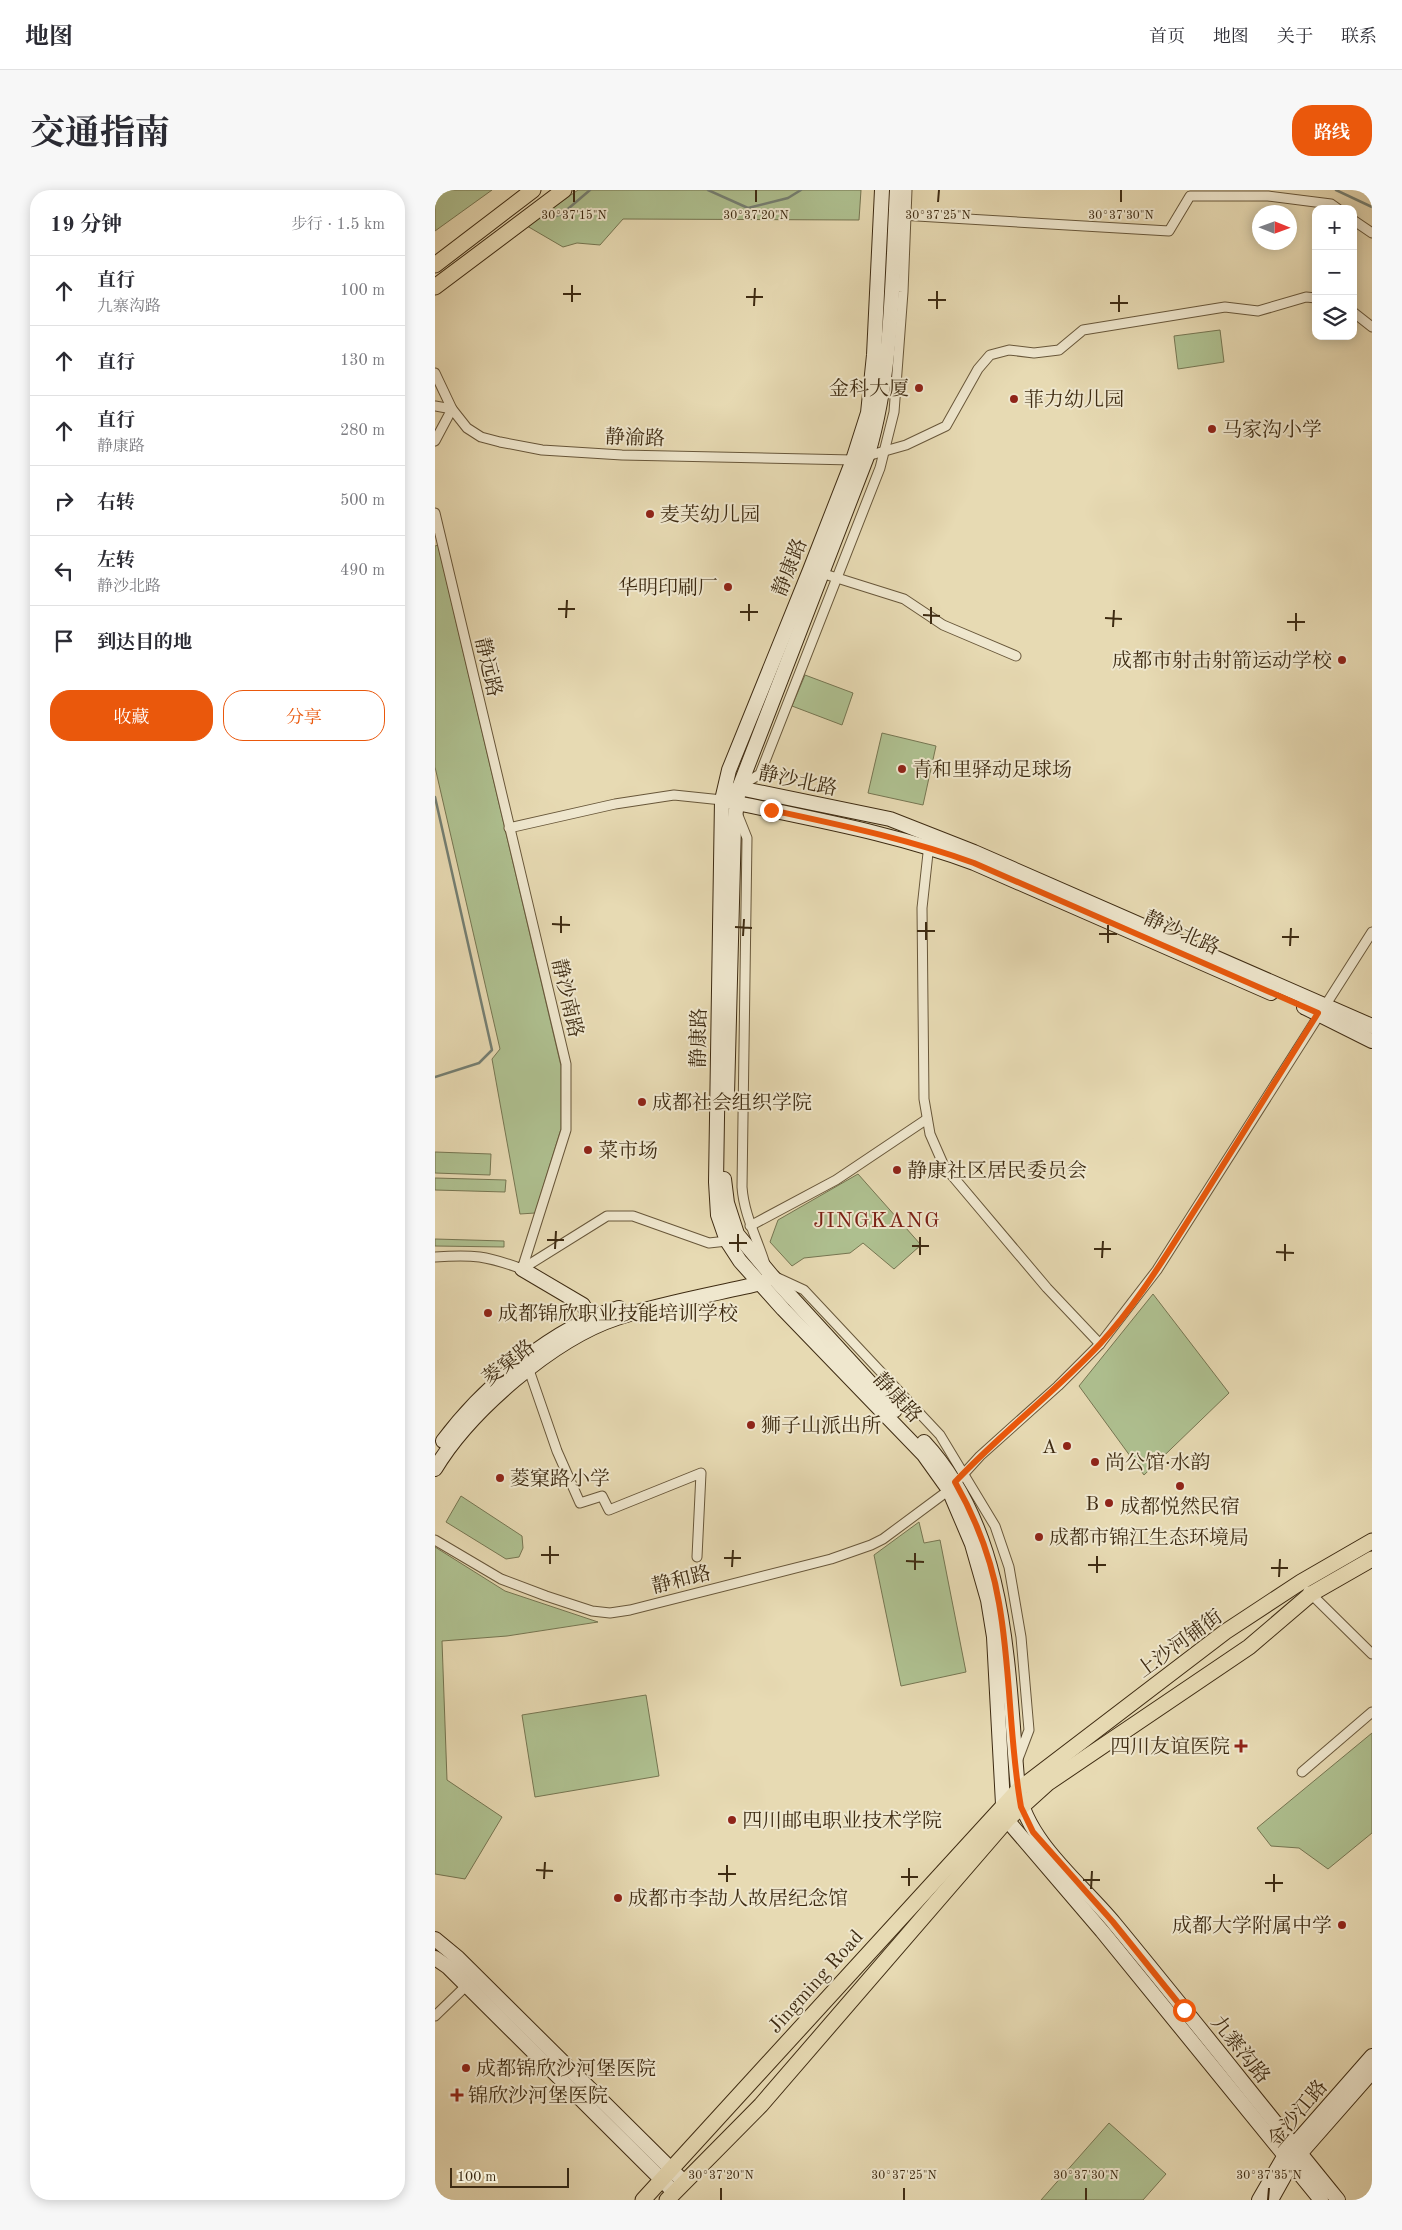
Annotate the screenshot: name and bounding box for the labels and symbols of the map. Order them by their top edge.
north arrow [1252,205,1297,250]
text: 30°37'15"N [541,209,607,222]
text: 30°37'25"N [905,209,971,222]
text: 30°37'20"N [723,210,789,222]
text: 30°37'30"N [1088,210,1154,222]
place label: 金科大厦 [829,378,909,400]
marker: 金科大厦 [913,382,925,394]
place label: 菲力幼儿园 [1024,389,1124,411]
marker: 菲力幼儿园 [1008,393,1020,405]
place label: 马家沟小学 [1222,419,1322,441]
marker: 马家沟小学 [1206,423,1218,435]
street label: 静渝路 [605,426,665,450]
place label: 麦芙幼儿园 [660,504,760,526]
marker: 麦芙幼儿园 [644,508,656,520]
street label: 静康路 [768,535,811,599]
place label: 华明印刷厂 [618,576,718,599]
marker: 华明印刷厂 [722,581,734,593]
street label: 静远路 [471,636,505,699]
place label: 成都市射击射箭运动学校 [1112,650,1332,672]
marker: 成都市射击射箭运动学校 [1336,654,1348,666]
place label: 青和里驿动足球场 [912,759,1072,781]
street label: 静沙北路 [756,762,839,800]
marker: 青和里驿动足球场 [896,763,908,775]
route end [760,799,783,822]
street label: 静沙北路 [1141,907,1223,959]
street label: 静沙南路 [547,957,587,1040]
street label: 静康路 [686,1008,711,1068]
place label: 成都社会组织学院 [652,1092,812,1114]
marker: 成都社会组织学院 [636,1096,648,1108]
place label: 菜市场 [598,1140,658,1162]
marker: 菜市场 [582,1144,594,1156]
place label: 静康社区居民委员会 [907,1159,1087,1182]
marker: 静康社区居民委员会 [891,1164,903,1176]
district label: JINGKANG [813,1210,941,1232]
place label: 成都锦欣职业技能培训学校 [498,1303,738,1325]
marker: 成都锦欣职业技能培训学校 [482,1307,494,1319]
street label: 菱窠路 [478,1336,539,1390]
street label: 静康路 [869,1368,927,1427]
place label: 狮子山派出所 [761,1415,881,1437]
marker: 狮子山派出所 [745,1419,757,1431]
place label: A [1042,1438,1057,1458]
marker: A [1061,1440,1073,1452]
place label: 尚公馆·水韵 [1105,1452,1211,1474]
marker: 尚公馆·水韵 [1089,1456,1101,1468]
place label: 菱窠路小学 [510,1468,610,1490]
marker: 菱窠路小学 [494,1472,506,1484]
marker: 成都悦然民宿 [1174,1480,1186,1492]
place label: B [1085,1495,1099,1515]
place label: 成都悦然民宿 [1120,1496,1240,1518]
marker: B [1103,1497,1115,1509]
place label: 成都市锦江生态环境局 [1049,1527,1249,1549]
marker: 成都市锦江生态环境局 [1033,1531,1045,1543]
street label: 静和路 [649,1562,713,1598]
street label: 上沙河铺街 [1133,1606,1227,1682]
place label: 四川友谊医院 [1110,1735,1230,1758]
marker: 四川友谊医院 [1234,1739,1248,1753]
place label: 四川邮电职业技术学院 [742,1810,942,1832]
marker: 四川邮电职业技术学院 [726,1814,738,1826]
place label: 成都市李劼人故居纪念馆 [628,1888,848,1910]
marker: 成都市李劼人故居纪念馆 [612,1892,624,1904]
place label: 成都大学附属中学 [1172,1915,1332,1937]
marker: 成都大学附属中学 [1336,1919,1348,1931]
street label: Jingming Road [765,1927,868,2038]
route start [1173,1999,1196,2022]
street label: 九寨沟路 [1207,2012,1274,2088]
place label: 成都锦欣沙河堡医院 [476,2058,656,2080]
marker: 成都锦欣沙河堡医院 [460,2062,472,2074]
street label: 金沙江路 [1264,2076,1332,2151]
place label: 锦欣沙河堡医院 [468,2085,608,2107]
marker: 锦欣沙河堡医院 [450,2088,464,2102]
scale bar [450,2165,569,2188]
text: 30°37'25"N [871,2169,937,2182]
text: 30°37'35"N [1236,2169,1302,2182]
text: 30°37'20"N [688,2170,754,2182]
text: 30°37'30"N [1053,2170,1119,2182]

